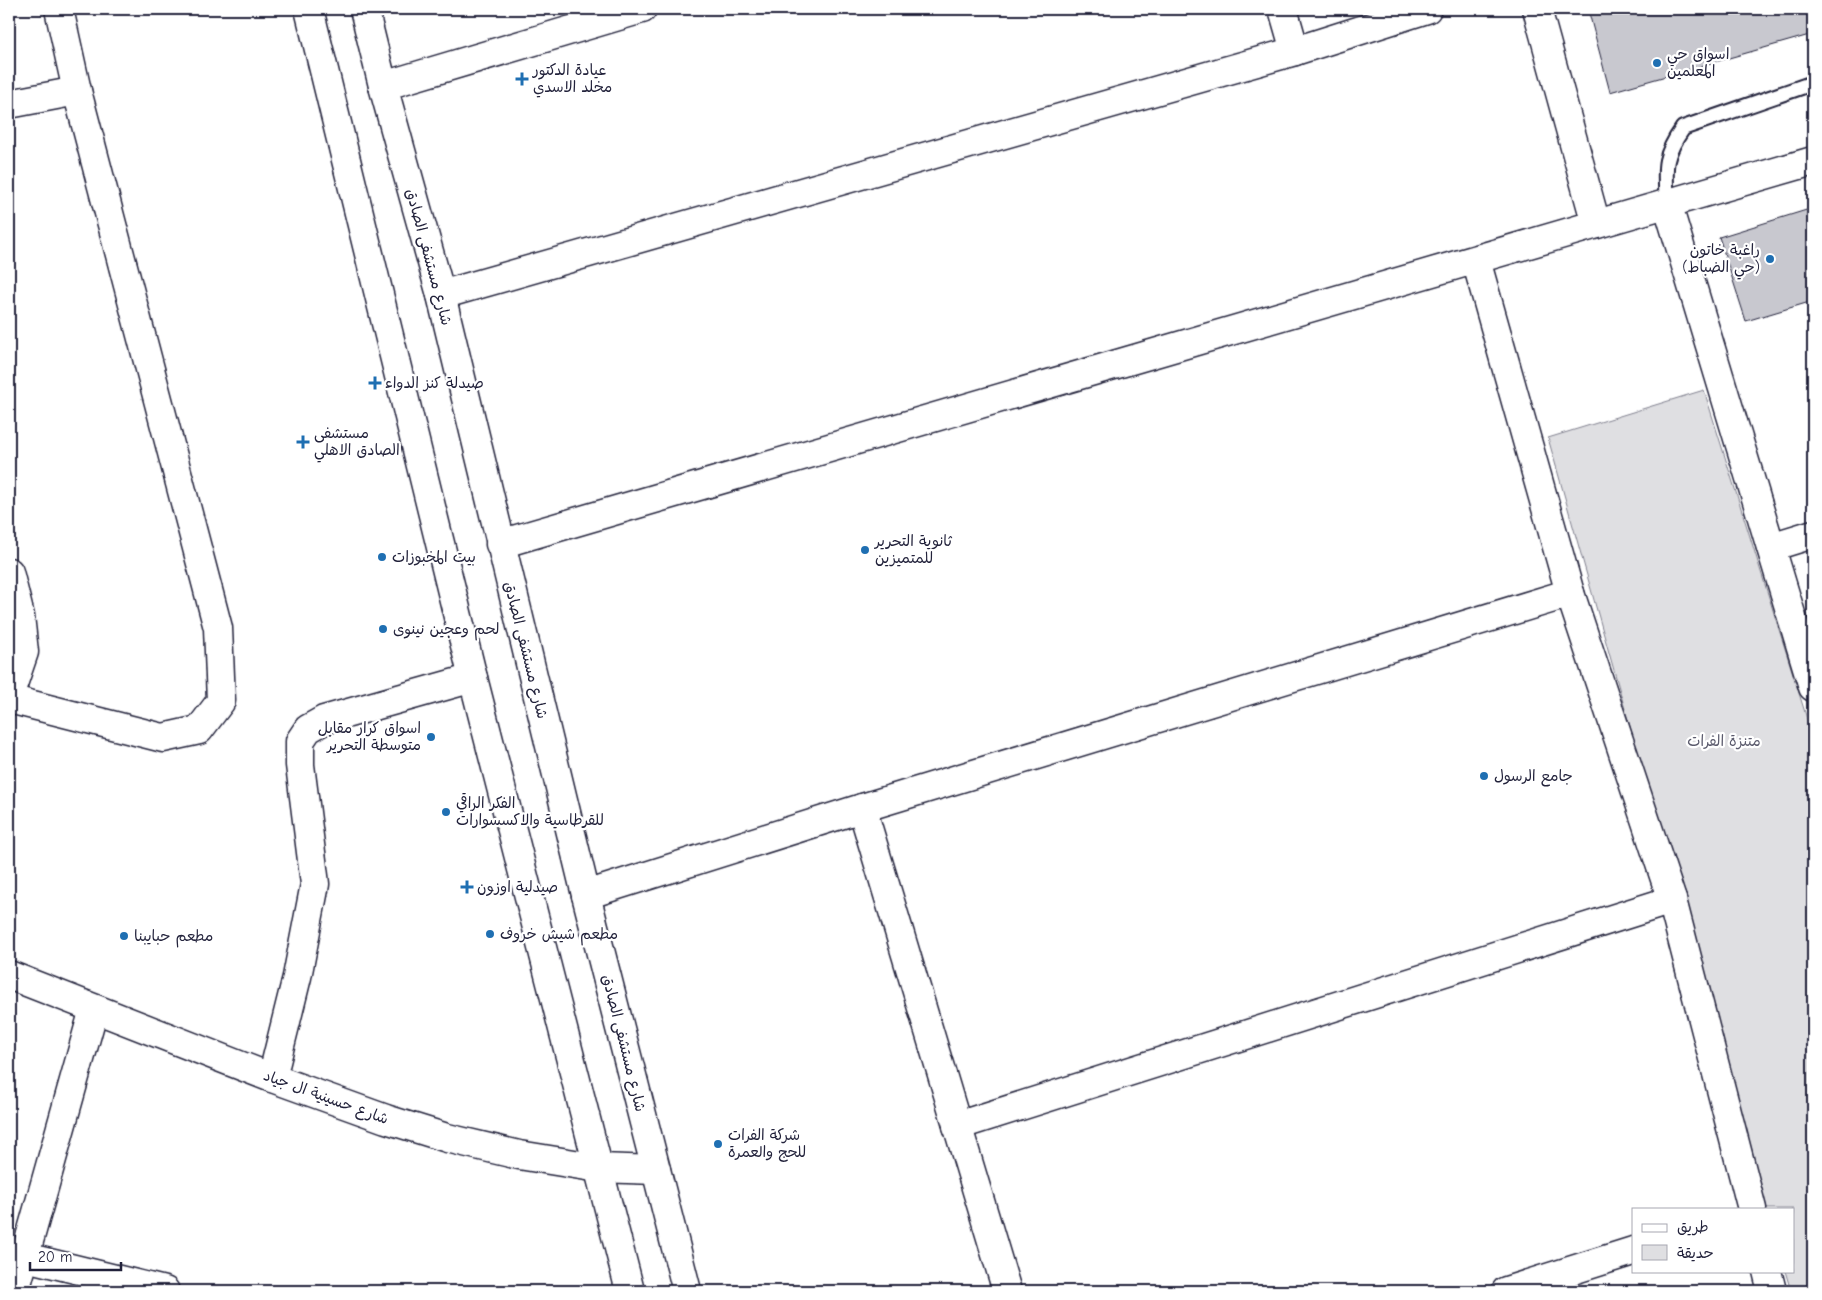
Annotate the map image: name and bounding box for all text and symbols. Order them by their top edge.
place label: اسواق حي المعلمين [1667,45,1729,80]
marker: اسواق حي المعلمين [1651,57,1663,69]
place label: عيادة الدكتور مخلد الاسدي [532,61,612,98]
marker: عيادة الدكتور مخلد الاسدي [515,72,529,86]
street label: شارع مستشفى الصادق [401,187,456,328]
place label: راغبة خاتون (حي الضباط) [1682,241,1760,280]
marker: راغبة خاتون (حي الضباط) [1764,253,1776,265]
place label: صيدلة كنز الدواء [385,374,484,392]
marker: صيدلة كنز الدواء [369,377,381,389]
place label: مستشفى الصادق الاهلي [314,424,400,463]
marker: مستشفى الصادق الاهلي [296,435,310,449]
place label: ثانوية التحرير للمتميزين [873,532,952,567]
marker: ثانوية التحرير للمتميزين [859,544,871,556]
place label: بيت المخبوزات [392,548,476,566]
marker: بيت المخبوزات [376,551,388,563]
street label: شارع مستشفى الصادق [499,580,552,721]
place label: لحم وعجين نينوى [393,620,500,641]
marker: لحم وعجين نينوى [377,623,389,635]
place label: اسواق كرار مقابل متوسطة التحرير [318,719,421,754]
marker: اسواق كرار مقابل متوسطة التحرير [425,731,437,743]
park label: متنزة الفرات [1687,732,1761,750]
place label: جامع الرسول [1494,767,1573,787]
marker: جامع الرسول [1478,770,1490,782]
place label: الفكر الراقي للقرطاسية والاكسسوارات [456,792,604,829]
marker: الفكر الراقي للقرطاسية والاكسسوارات [440,806,452,818]
place label: صيدلية اوزون [477,878,558,897]
marker: صيدلية اوزون [461,881,473,893]
place label: مطعم شيش خروف [500,925,618,946]
place label: مطعم حبايبنا [134,927,213,948]
marker: مطعم شيش خروف [484,928,496,940]
marker: مطعم حبايبنا [118,930,130,942]
street label: شارع مستشفى الصادق [597,973,650,1114]
street label: شارع حسينية ال جياد [261,1066,391,1129]
place label: شركة الفرات للحج والعمرة [728,1126,806,1162]
marker: شركة الفرات للحج والعمرة [712,1138,724,1150]
legend [1632,1208,1794,1272]
text: طريق [1677,1218,1709,1236]
scale bar [30,1240,121,1272]
text: حديقة [1677,1244,1714,1262]
text: 20 m [38,1248,72,1266]

